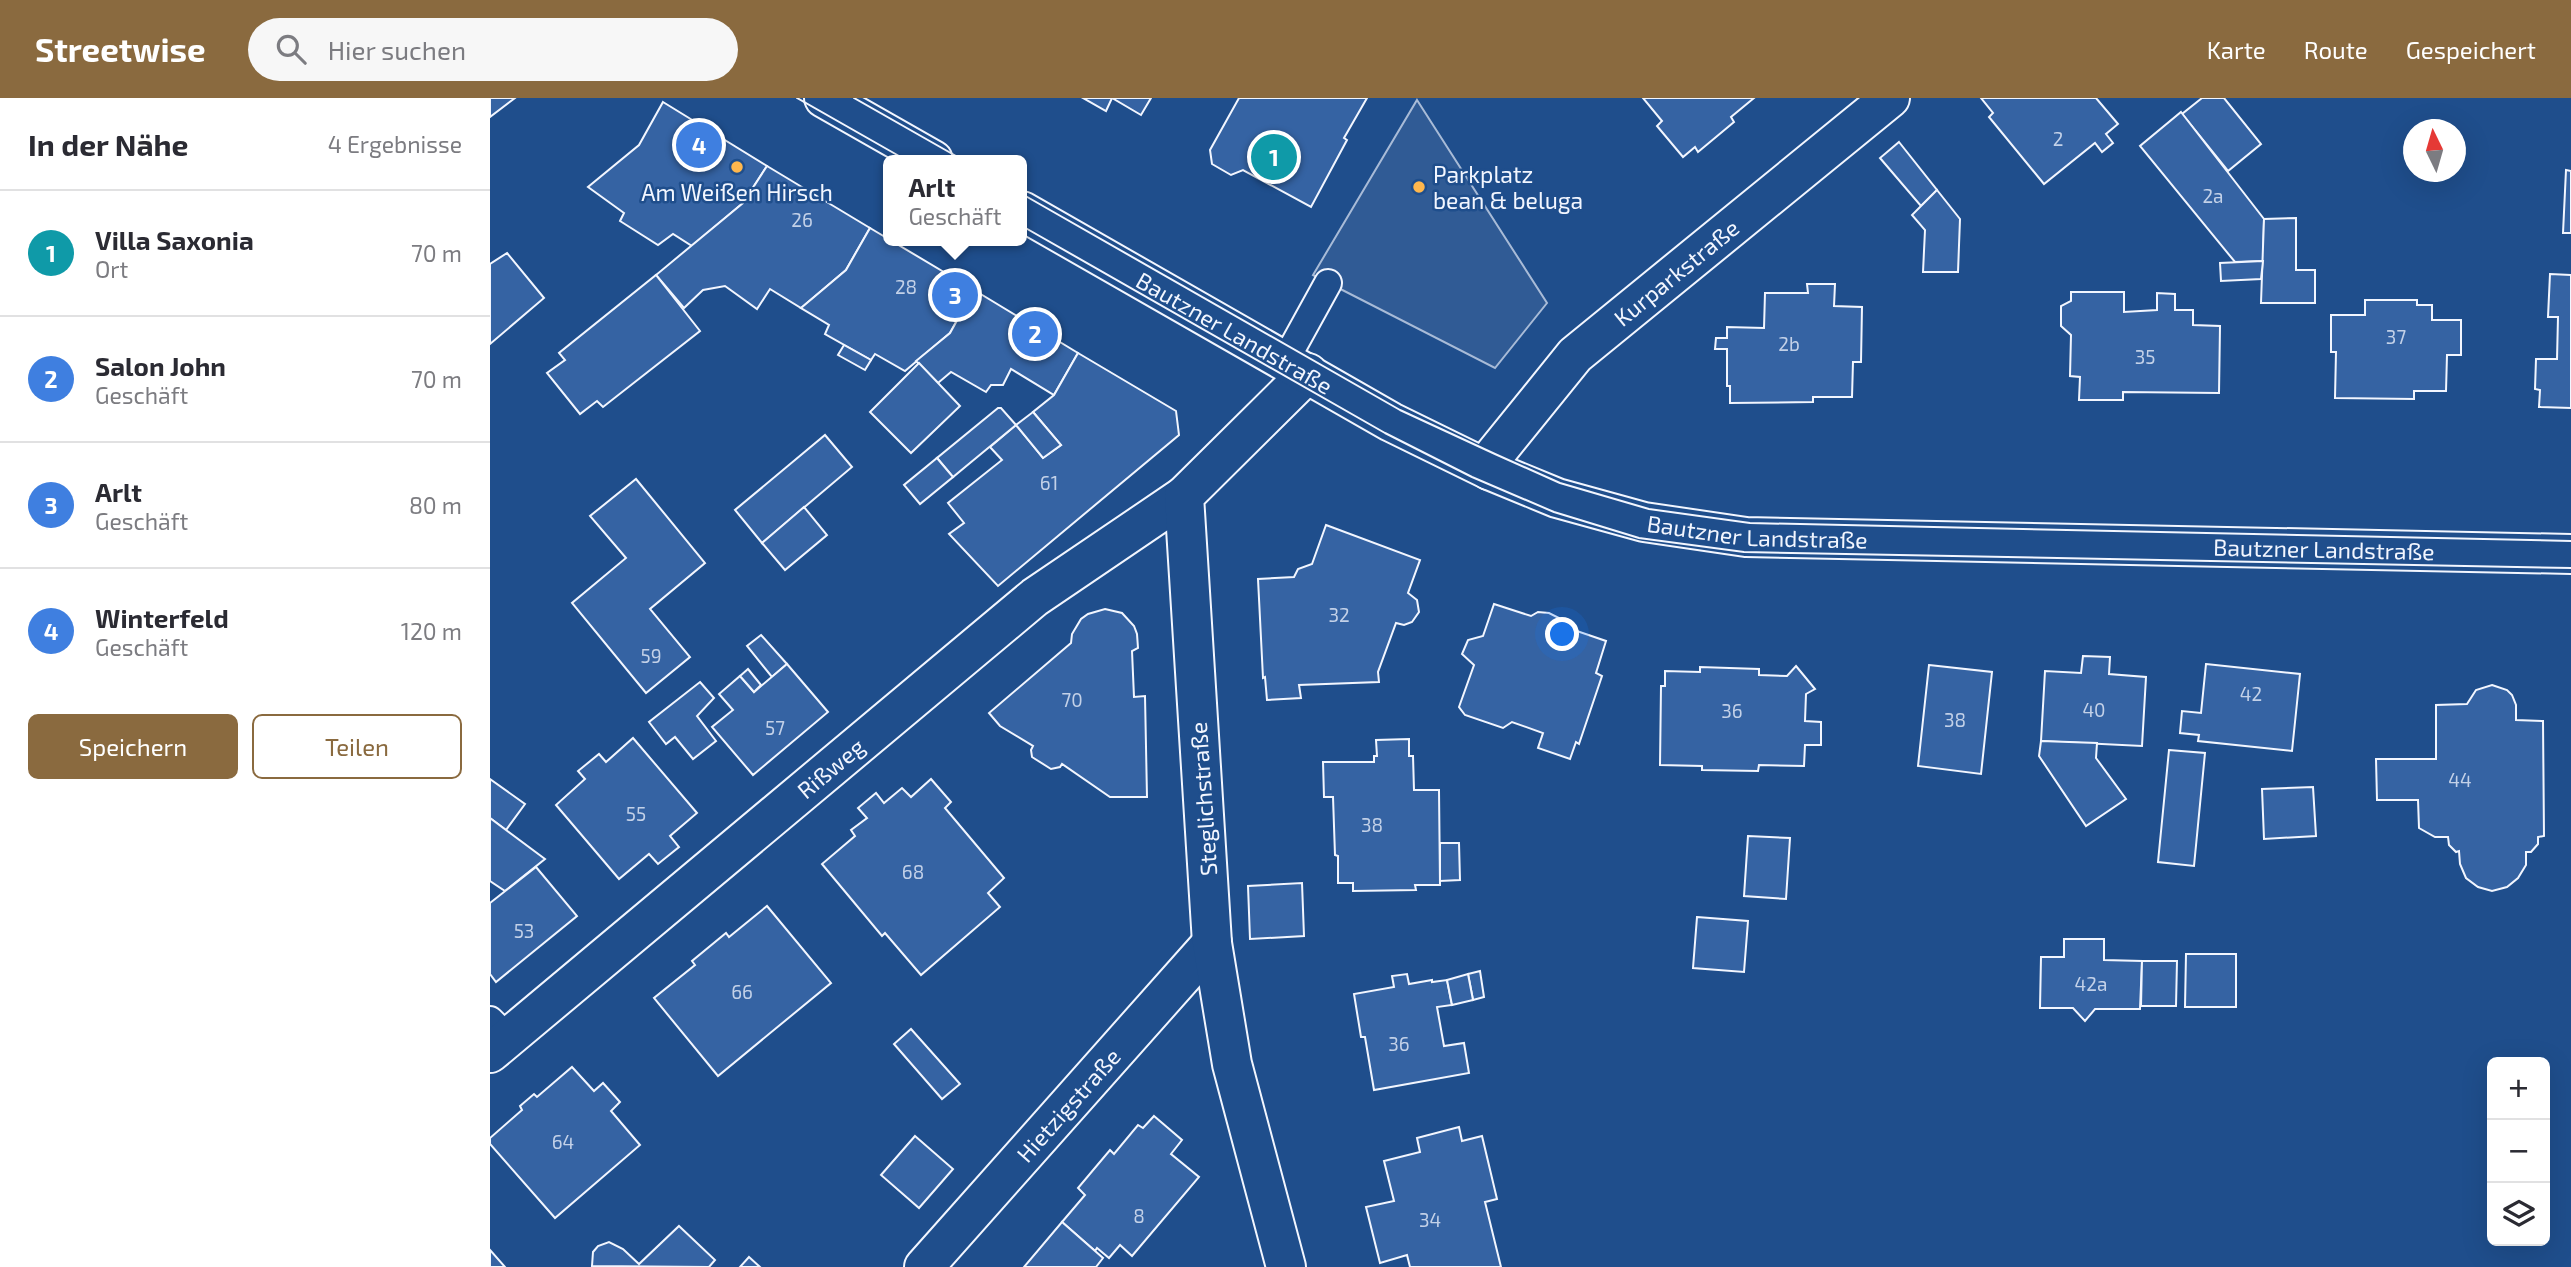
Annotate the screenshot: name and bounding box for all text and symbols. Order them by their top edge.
search box [248,18,738,81]
text: Streetwise [35,29,206,69]
icon: search [272,30,310,68]
text: Hier suchen [328,34,466,65]
text: Karte [2207,35,2266,64]
text: Route [2304,35,2368,64]
text: Gespeichert [2406,35,2536,64]
pin: 4 [676,119,722,171]
north arrow [2403,119,2466,182]
text: In der Nähe [28,126,189,162]
house number: 2 [2053,127,2063,150]
text: 4 Ergebnisse [328,130,462,158]
pin: 1 [1251,131,1297,183]
popup [883,155,1027,246]
marker: Am Weißen Hirsch [729,159,745,175]
place label: Parkplatz bean & beluga [1433,160,1583,214]
text: Arlt [908,171,955,202]
place label: Am Weißen Hirsch [641,178,833,206]
marker: Parkplatz bean & beluga [1411,179,1427,195]
house number: 2a [2202,184,2224,207]
text: Geschäft [908,202,1002,230]
house number: 26 [791,208,813,231]
street label: Kurparkstraße [1608,213,1744,332]
text: Villa Saxonia [95,224,254,255]
text: 1 [46,239,56,267]
text: 70 m [411,239,462,267]
text: Ort [95,255,128,283]
street label: Bautzner Landstraße [1132,266,1338,400]
pin: 3 [932,269,978,321]
house number: 28 [895,275,917,298]
pin: 2 [1012,308,1058,360]
house number: 37 [2386,325,2406,348]
house number: 2b [1778,332,1800,355]
house number: 35 [2135,345,2155,368]
text: Salon John [95,350,226,381]
text: 2 [44,365,58,393]
text: 70 m [411,365,462,393]
text: Geschäft [95,381,188,409]
house number: 61 [1040,471,1058,494]
text: Arlt [95,476,142,507]
text: 3 [44,491,58,519]
text: 80 m [409,491,462,519]
text: Geschäft [95,507,188,535]
street label: Bautzner Landstraße [1645,509,1868,554]
street label: Bautzner Landstraße [2213,533,2435,565]
text: Winterfeld [95,602,229,633]
house number: 32 [1328,603,1350,626]
text: 4 [44,617,58,645]
text: 120 m [401,617,462,645]
your location [1545,617,1579,651]
text: Geschäft [95,633,188,661]
house number: 59 [640,644,662,667]
house number: 42 [2240,682,2262,705]
house number: 70 [1061,688,1083,711]
house number: 40 [2082,698,2106,721]
house number: 36 [1721,699,1743,722]
house number: 38 [1944,708,1966,731]
button: Speichern [28,714,238,779]
button: Teilen [252,714,462,779]
house number: 57 [765,716,785,739]
street label: Steglichstraße [1184,721,1222,877]
street label: Rißweg [791,732,870,804]
house number: 44 [2448,768,2472,791]
house number: 55 [626,802,646,825]
house number: 38 [1361,813,1383,836]
house number: 68 [902,860,924,883]
house number: 53 [514,919,534,942]
house number: 42a [2075,972,2107,995]
house number: 66 [731,980,753,1003]
house number: 36 [1388,1032,1410,1055]
street label: Hietzigstraße [1010,1042,1126,1167]
map controls [2487,1057,2550,1246]
button: + [2487,1057,2550,1120]
button: − [2487,1120,2550,1183]
house number: 64 [552,1130,574,1153]
button: layers [2487,1183,2550,1246]
house number: 8 [1133,1204,1145,1227]
house number: 34 [1419,1208,1441,1231]

